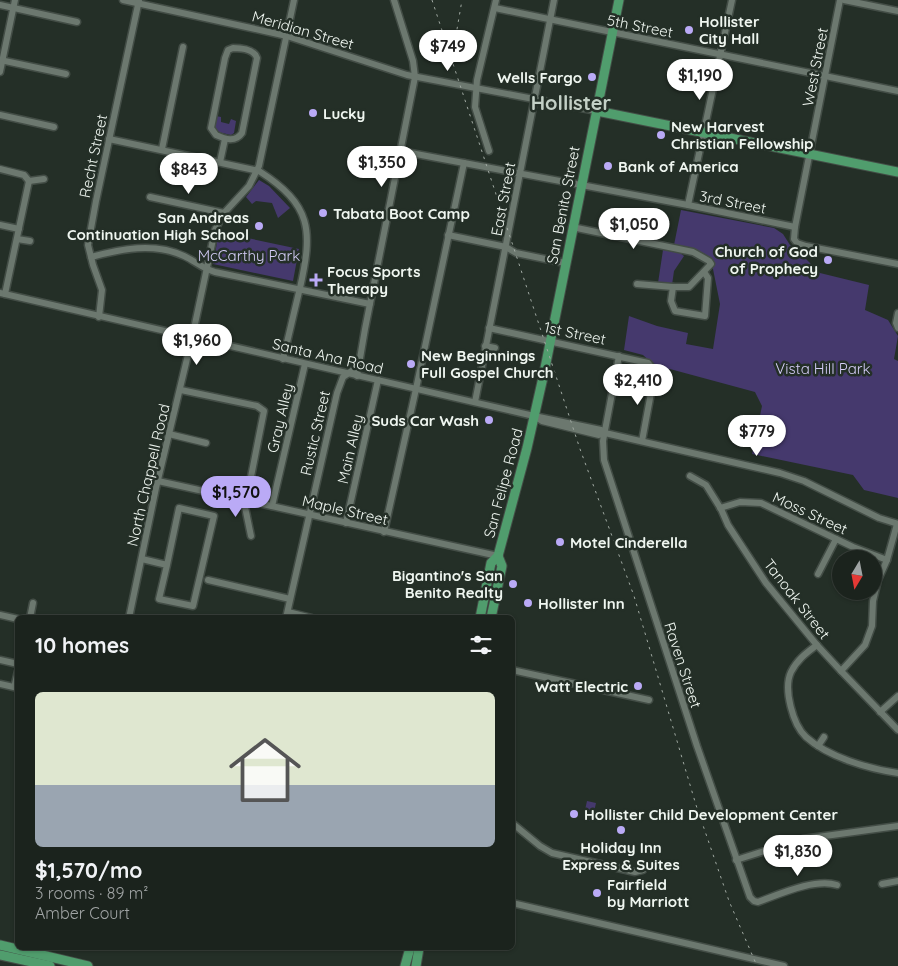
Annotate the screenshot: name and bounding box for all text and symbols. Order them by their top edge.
street label: Meridian Street [250,6,356,54]
street label: 5th Street [605,10,675,42]
place label: Hollister City Hall [699,12,760,48]
marker: Hollister City Hall [683,24,695,36]
street label: West Street [798,26,832,108]
pin: $749 [418,30,478,72]
text: $749 [430,36,466,56]
pin: $1,190 [659,58,741,101]
text: $1,190 [678,65,722,85]
place label: Wells Fargo [497,68,582,87]
marker: Wells Fargo [586,71,598,83]
district label: Hollister [531,90,612,115]
place label: Lucky [323,104,365,123]
marker: Lucky [307,107,319,119]
street label: Recht Street [75,112,111,200]
place label: New Harvest Christian Fellowship [671,117,814,153]
marker: New Harvest Christian Fellowship [655,129,667,141]
street label: San Benito Street [542,145,584,265]
pin: $1,350 [341,146,423,188]
pin: $843 [159,152,219,195]
text: $1,350 [358,152,406,172]
place label: Bank of America [618,157,739,176]
text: $843 [171,159,207,179]
street label: East Street [487,160,519,238]
marker: Bank of America [602,160,614,172]
street label: 3rd Street [698,186,768,218]
place label: Tabata Boot Camp [333,204,470,223]
marker: Tabata Boot Camp [317,207,329,219]
place label: San Andreas Continuation High School [67,208,249,244]
pin: $1,050 [593,208,675,250]
text: $1,050 [609,214,659,234]
marker: San Andreas Continuation High School [253,220,265,232]
place label: Church of God of Prophecy [715,242,818,278]
park label: McCarthy Park [198,246,300,265]
marker: Church of God of Prophecy [822,254,834,266]
place label: Focus Sports Therapy [327,262,421,298]
marker: Focus Sports Therapy [309,273,323,287]
street label: 1st Street [542,317,608,349]
pin: $1,960 [156,324,238,366]
text: $1,960 [173,330,221,350]
street label: Santa Ana Road [271,334,385,378]
place label: New Beginnings Full Gospel Church [421,346,554,382]
marker: New Beginnings Full Gospel Church [405,358,417,370]
park label: Vista Hill Park [775,359,871,378]
pin: $2,410 [597,364,679,406]
text: $2,410 [614,370,662,390]
street label: Gray Alley [263,381,297,455]
street label: Rustic Street [296,389,334,477]
street label: North Chappell Road [122,402,174,548]
place label: Suds Car Wash [371,411,479,430]
street label: Main Alley [333,412,367,486]
marker: Suds Car Wash [483,414,495,426]
pin: $779 [727,414,787,457]
text: $779 [739,421,775,441]
street label: San Felipe Road [479,426,527,540]
pin: $1,570 [195,476,277,518]
text: $1,570 [212,482,260,502]
street label: Moss Street [769,487,851,539]
street label: Maple Street [300,491,390,529]
place label: Motel Cinderella [570,533,688,552]
marker: Motel Cinderella [554,536,566,548]
north arrow [832,550,882,600]
map controls [832,550,882,600]
street label: Tanoak Street [760,555,834,643]
place label: Bigantino's San Benito Realty [392,566,503,602]
marker: Bigantino's San Benito Realty [507,578,519,590]
place label: Hollister Inn [538,594,625,613]
marker: Hollister Inn [522,597,534,609]
street label: Raven Street [660,620,706,710]
icon: filters [467,631,495,659]
text: 10 homes [35,632,129,658]
place label: Watt Electric [535,677,628,696]
marker: Watt Electric [632,680,644,692]
icon: home [220,725,310,815]
place label: Hollister Child Development Center [584,805,838,824]
marker: Hollister Child Development Center [568,808,580,820]
marker: Holiday Inn Express & Suites [615,824,627,836]
pin: $1,830 [757,834,839,877]
place label: Holiday Inn Express & Suites [562,838,680,874]
text: $1,830 [774,841,822,861]
text: $1,570/mo [35,857,142,883]
place label: Fairfield by Marriott [607,875,689,911]
text: 3 rooms · 89 m² [35,883,148,903]
marker: Fairfield by Marriott [591,887,603,899]
text: Amber Court [35,903,130,923]

